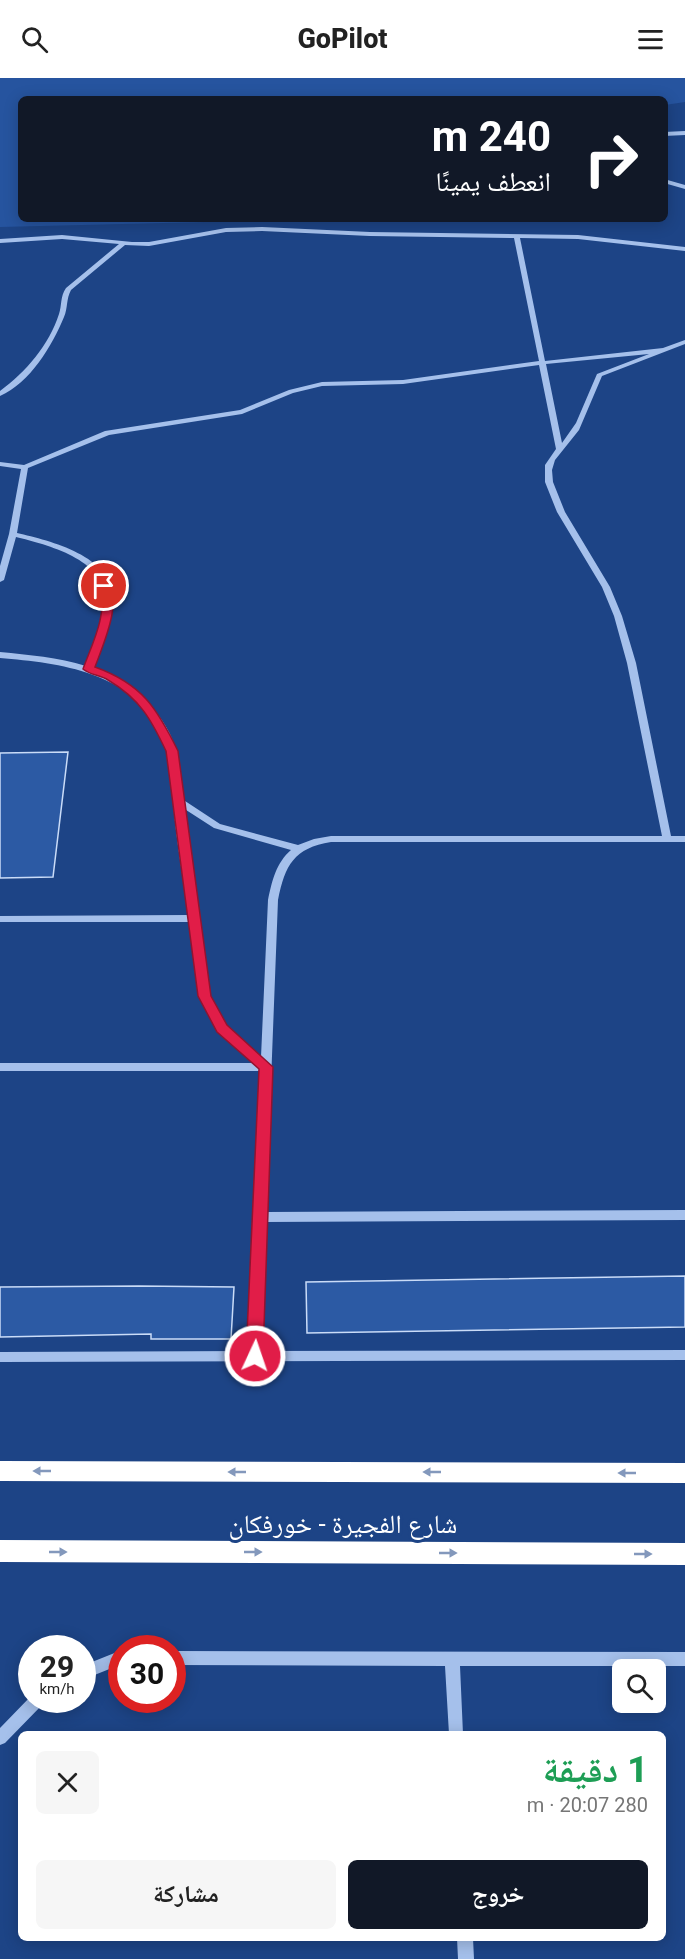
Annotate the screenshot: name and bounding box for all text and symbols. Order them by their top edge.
icon: search [18,23,51,56]
text: GoPilot [297,23,388,55]
icon: menu [634,23,667,56]
text: 240 m [432,112,551,161]
icon: right [572,120,650,198]
text: انعطف يمينًا [435,166,551,198]
pin [78,560,129,611]
icon: arrive [87,569,120,602]
position arrow [223,1324,287,1388]
one-way arrow [32,1466,51,1476]
one-way arrow [227,1467,246,1477]
one-way arrow [422,1467,441,1477]
one-way arrow [617,1468,636,1478]
street label: شارع الفجيرة - خورفكان [229,1509,457,1540]
one-way arrow [49,1547,68,1557]
one-way arrow [244,1547,263,1557]
one-way arrow [439,1548,458,1558]
one-way arrow [634,1549,653,1559]
speed limit sign: 30 [108,1635,186,1713]
text: 29 [40,1649,74,1684]
map controls [612,1659,666,1713]
button: search [612,1659,666,1713]
text: km/h [39,1680,75,1698]
text: 1 دقيقة [543,1749,648,1791]
button: close [36,1751,99,1814]
text: 280 m · 20:07 [527,1793,648,1817]
button: مشاركة [36,1860,336,1929]
button: خروج [348,1860,648,1929]

